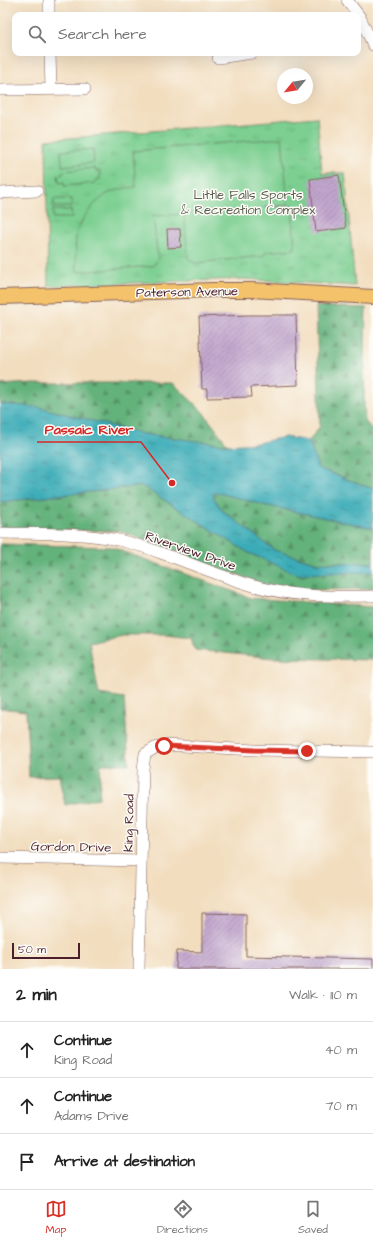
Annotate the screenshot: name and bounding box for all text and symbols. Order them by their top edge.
search box [12,12,361,56]
icon: search [26,23,48,45]
text: Search here [58,24,147,45]
north arrow [277,68,313,104]
park label: Little Falls Sports & Recreation Complex [181,186,316,219]
street label: Paterson Avenue [136,282,238,302]
callout: Passaic River [37,416,141,442]
text: Passaic River [45,420,134,440]
street label: Riverview Drive [143,527,239,575]
route start [155,737,173,755]
route end [298,742,316,760]
street label: King Road [119,793,140,852]
street label: Gordon Drive [31,837,111,857]
scale bar [12,941,80,960]
text: 50 m [18,942,46,957]
text: 2 min [16,983,57,1007]
text: Walk · 110 m [289,986,357,1004]
text: Continue [54,1030,112,1051]
icon: ahead [16,1039,38,1061]
text: 40 m [325,1041,357,1059]
text: King Road [54,1051,112,1069]
text: Continue [54,1086,112,1107]
icon: ahead [16,1095,38,1117]
text: 70 m [325,1097,357,1115]
text: Adams Drive [54,1107,129,1125]
icon: arrive [16,1151,38,1173]
text: Arrive at destination [54,1151,195,1172]
tab: Map [45,1198,67,1237]
tab: Directions [157,1198,208,1237]
tab: Saved [298,1198,328,1237]

